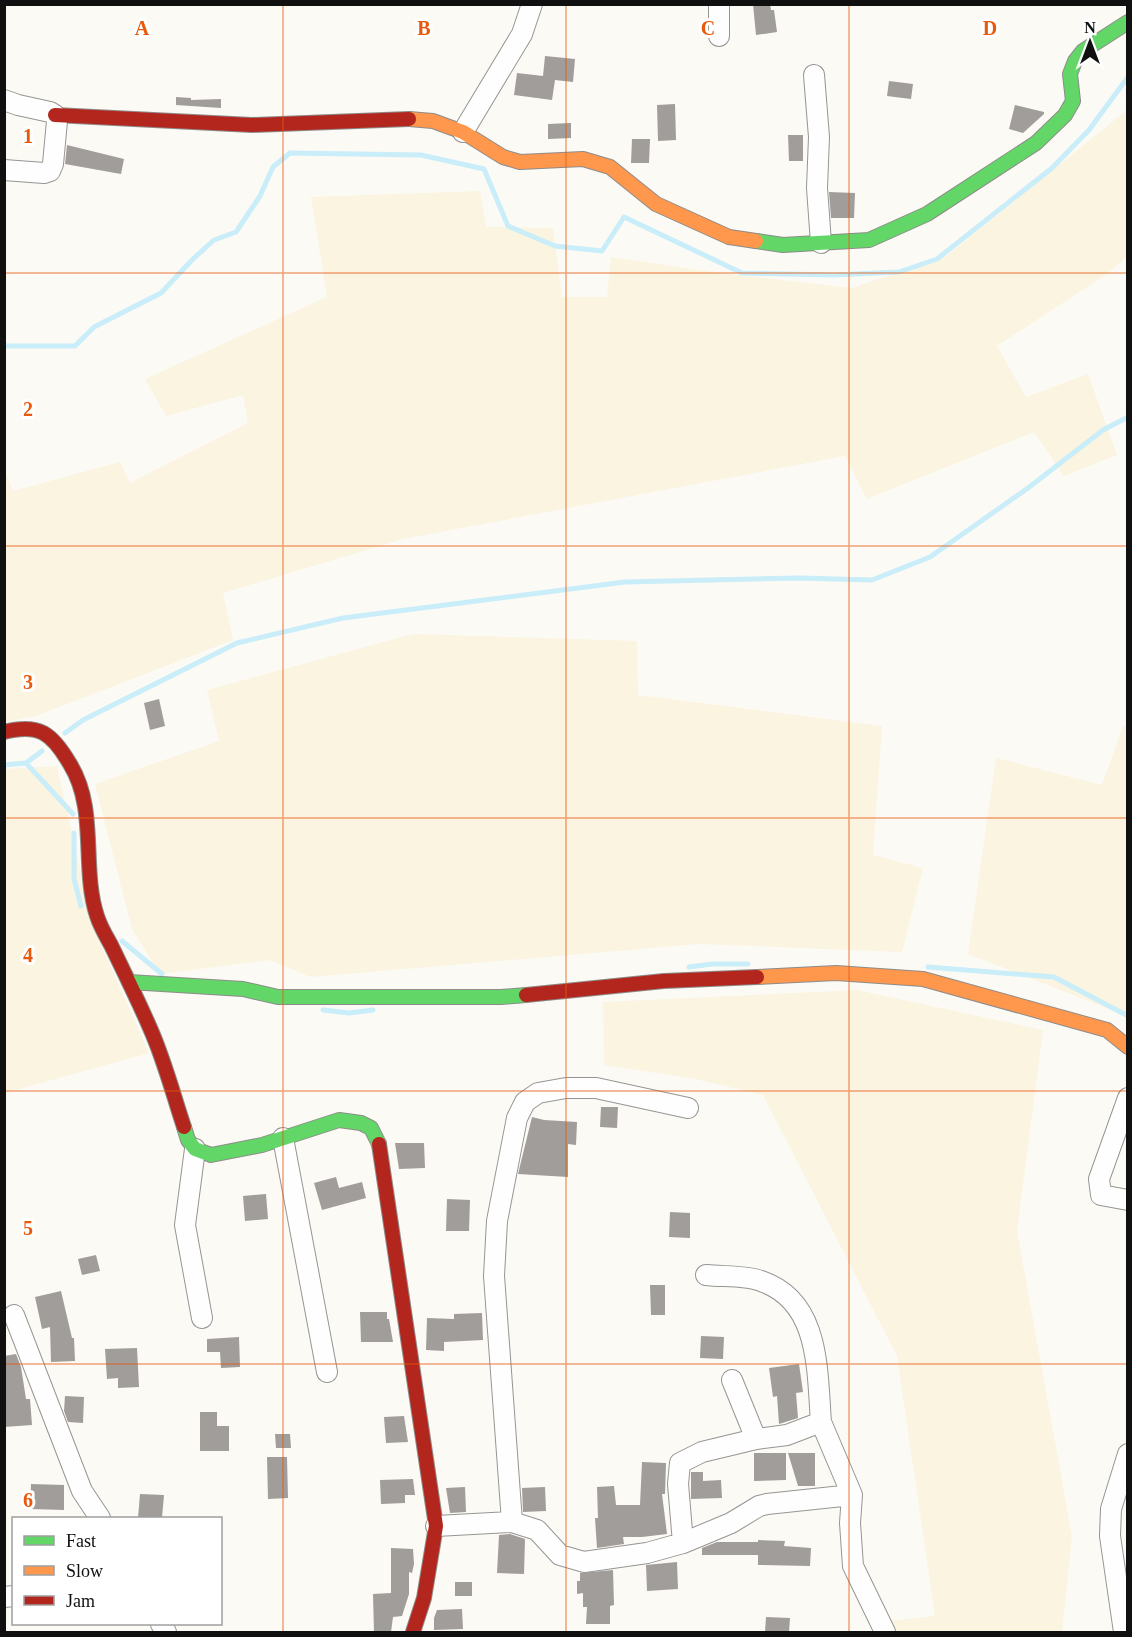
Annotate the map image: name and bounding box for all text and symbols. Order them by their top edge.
north arrow [1060,12,1120,72]
text: A [135,17,150,39]
text: B [417,17,431,39]
text: C [701,17,715,39]
text: D [983,17,997,39]
text: N [1084,19,1096,36]
text: 1 [23,125,33,147]
text: 2 [23,398,33,420]
text: 3 [23,671,33,693]
text: 4 [23,944,33,966]
text: 5 [23,1217,33,1239]
text: 6 [23,1489,33,1511]
legend [12,1517,222,1625]
text: Fast [66,1531,96,1551]
text: Slow [66,1561,103,1581]
text: Jam [66,1591,95,1611]

